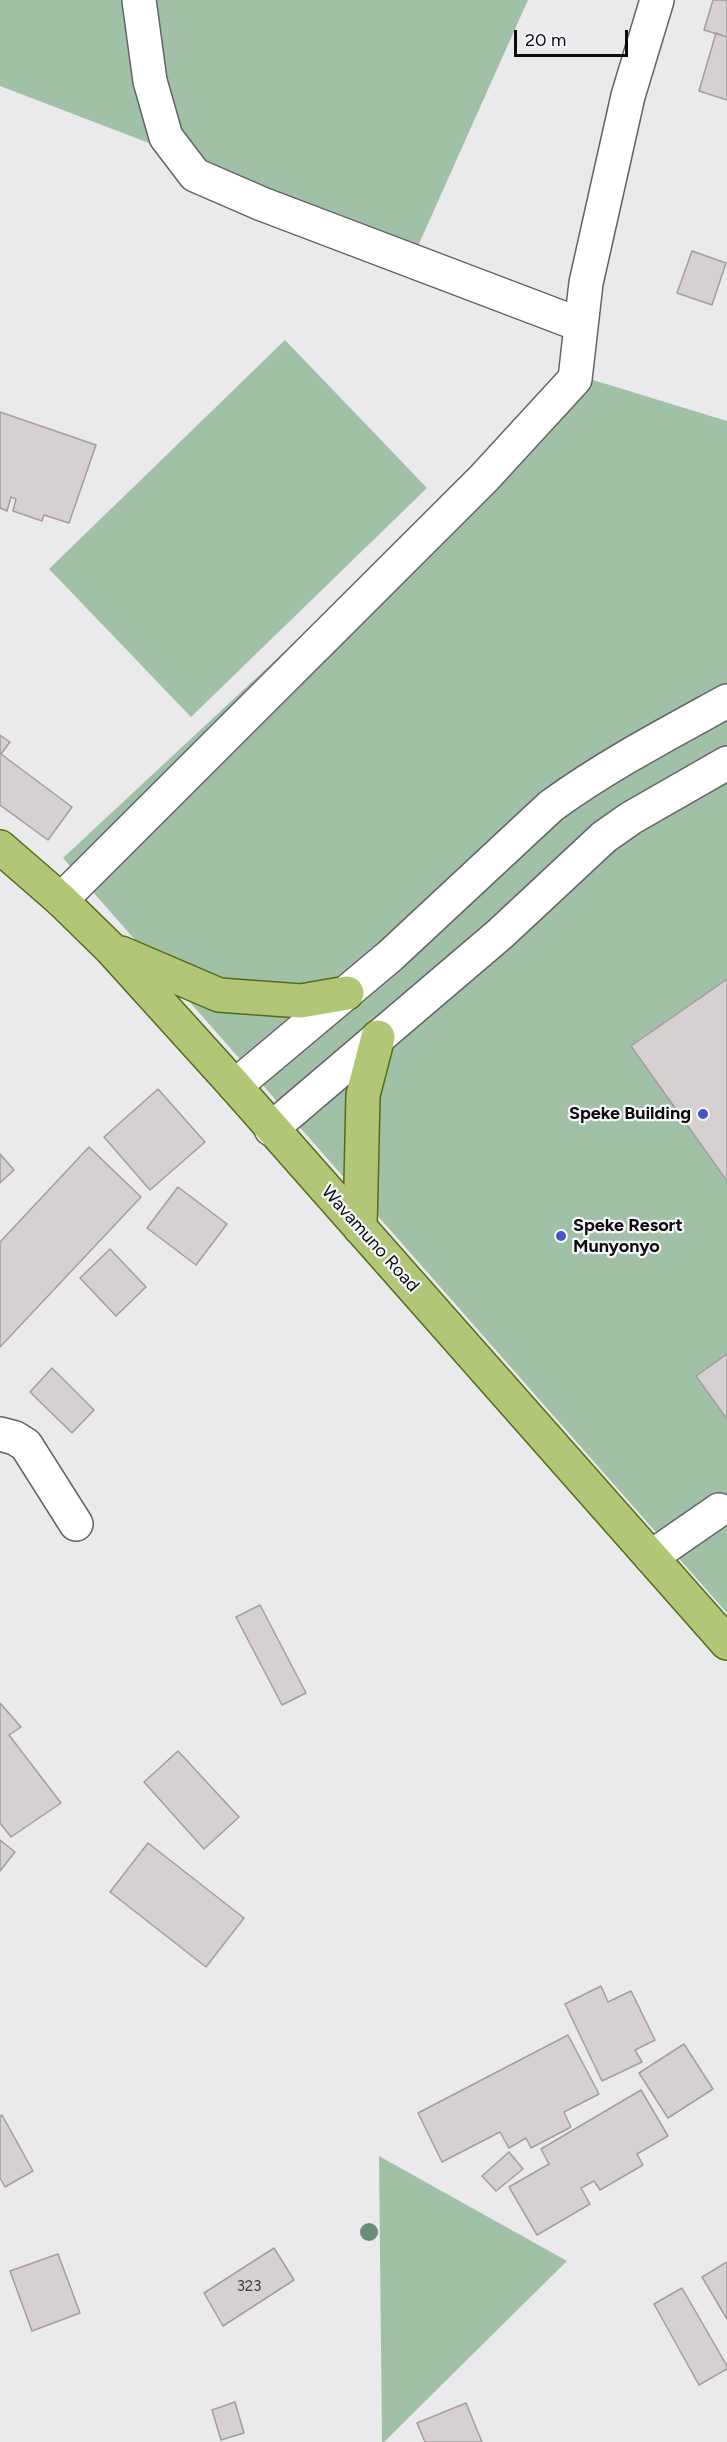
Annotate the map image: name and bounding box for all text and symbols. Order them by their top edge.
scale bar [517,18,631,56]
text: 20 m [525,29,566,51]
place label: Speke Building [569,1103,691,1125]
marker: Speke Building [696,1107,710,1121]
street label: Wavamuno Road [317,1181,423,1297]
place label: Speke Resort Munyonyo [573,1215,683,1258]
marker: Speke Resort Munyonyo [554,1229,568,1243]
house number: 323 [237,2278,261,2296]

